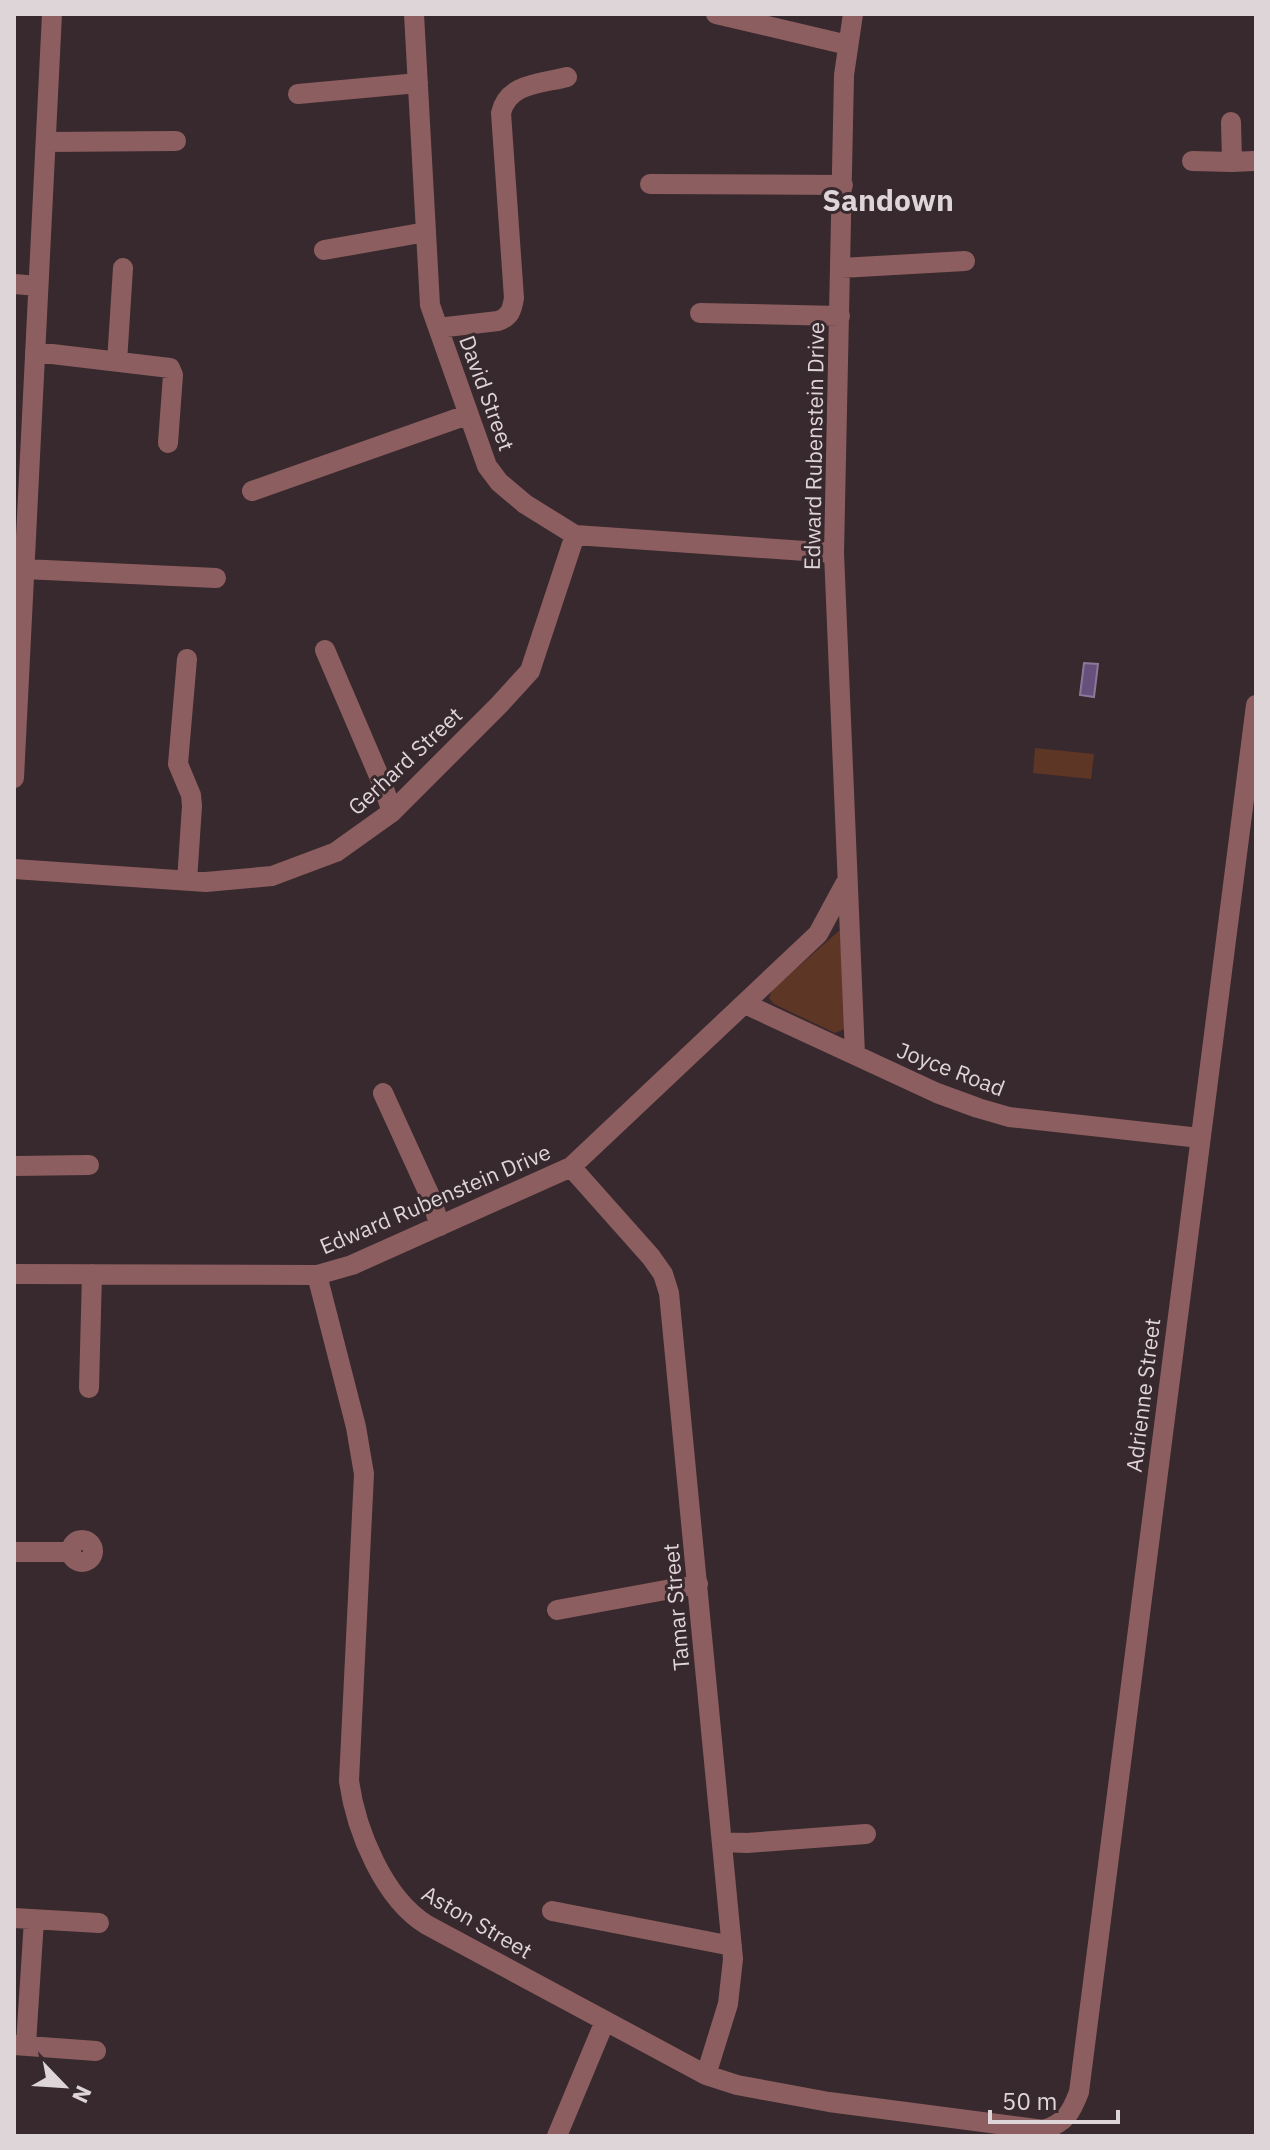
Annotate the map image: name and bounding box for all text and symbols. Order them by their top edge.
district label: Sandown [822,180,954,219]
street label: Edward Rubenstein Drive [797,322,830,570]
street label: David Street [453,331,522,455]
street label: Gerhard Street [341,700,468,821]
street label: Joyce Road [893,1035,1009,1102]
street label: Edward Rubenstein Drive [315,1137,555,1260]
street label: Adrienne Street [1119,1316,1166,1474]
street label: Tamar Street [656,1542,695,1672]
street label: Aston Street [417,1878,538,1965]
north arrow [24,2046,104,2126]
scale bar [990,2074,1118,2124]
text: N [66,2081,99,2108]
text: 50 m [1002,2085,1057,2117]

